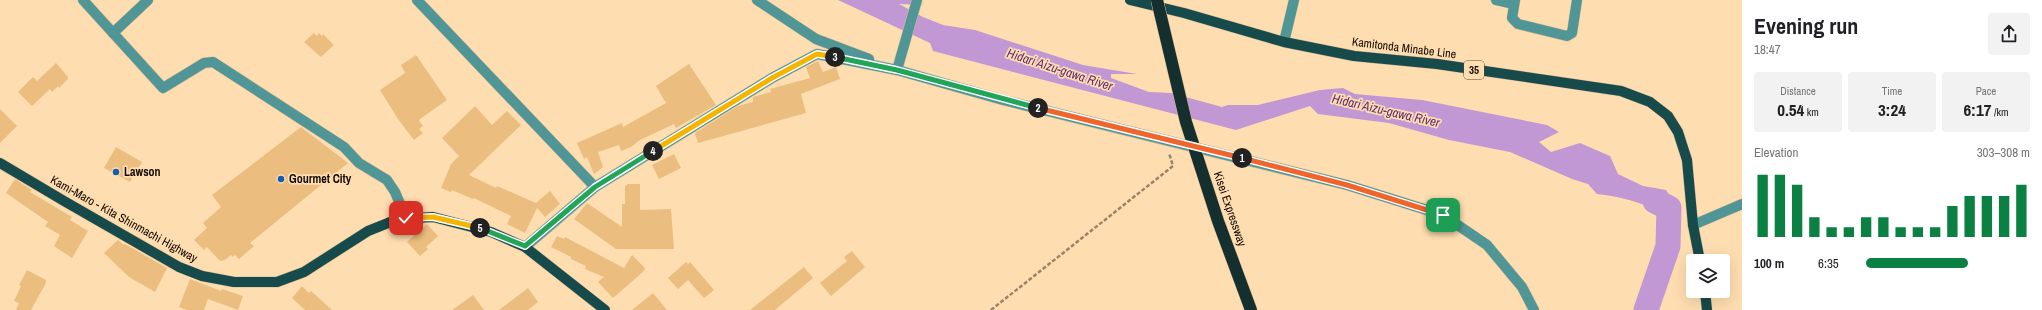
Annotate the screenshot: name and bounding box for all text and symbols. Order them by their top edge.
text: Evening run [1754,11,1858,41]
button: share [1988,13,2030,55]
street label: Kamitonda Minabe Line [1351,34,1457,62]
text: 18:47 [1754,41,1781,58]
water label: Hidari Aizu-gawa River [1005,44,1115,95]
pin: 3 [825,47,845,67]
text: 3 [832,50,838,64]
road number: 35 [1464,61,1484,79]
text: Distance [1780,84,1816,98]
text: Time [1882,84,1902,98]
text: Pace [1976,84,1996,98]
water label: Hidari Aizu-gawa River [1330,90,1442,131]
pin: 2 [1028,98,1048,118]
text: 0.54 [1777,98,1804,121]
text: 3:24 [1878,98,1906,121]
text: 6:17 [1964,98,1991,121]
text: 2 [1035,101,1041,115]
text: km [1804,105,1819,119]
text: /km [1991,105,2008,119]
pin: 4 [643,141,663,161]
text: 4 [650,144,656,158]
text: Elevation [1754,144,1798,161]
text: 303–308 m [1977,144,2030,161]
pin: 1 [1232,148,1252,168]
text: 1 [1239,151,1245,165]
place label: Lawson [124,164,161,180]
marker: Lawson [111,167,121,177]
street label: Kisei Expressway [1210,169,1250,249]
place label: Gourmet City [289,171,352,187]
street label: Kami-Maro - Kita Shinmachi Highway [48,172,200,266]
marker: Gourmet City [276,174,286,184]
pin [1426,198,1460,232]
pin [389,201,423,235]
icon: arrive [1432,204,1454,226]
icon: check [395,207,417,229]
pin: 5 [470,218,490,238]
text: 5 [477,221,483,235]
map controls [1686,254,1730,298]
button: layers [1686,254,1730,298]
text: 100 m [1754,255,1784,272]
text: 6:35 [1818,255,1839,272]

